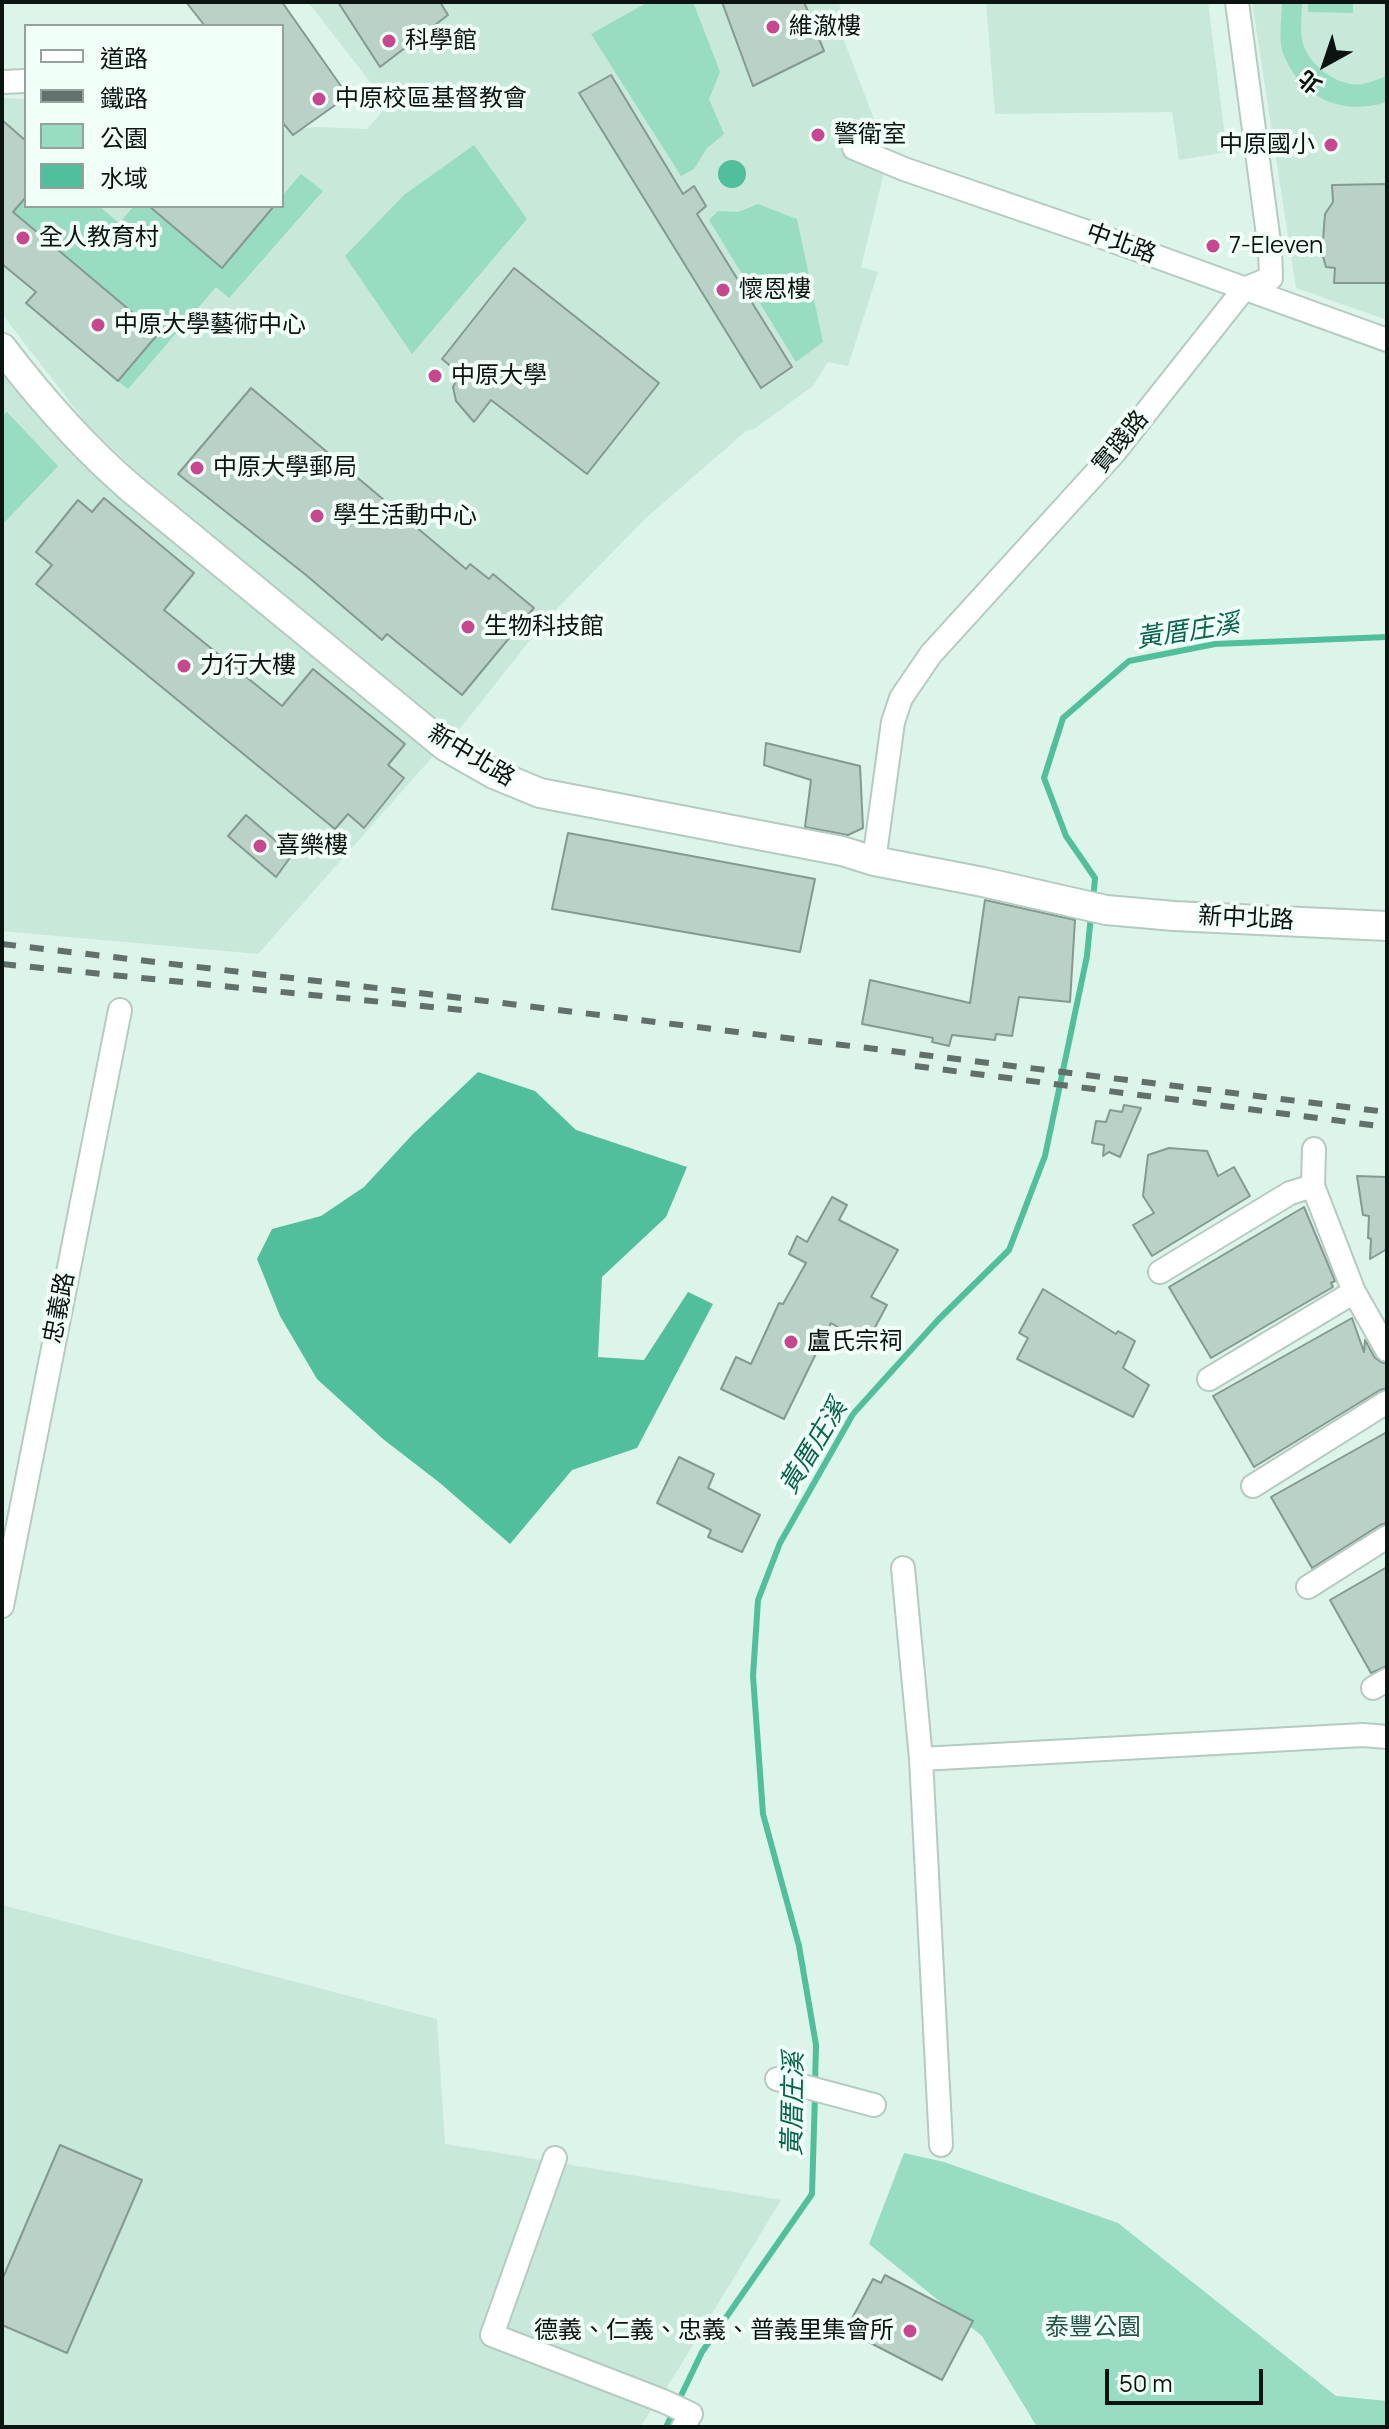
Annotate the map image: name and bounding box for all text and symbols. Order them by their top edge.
place label: 維澈樓 [789,13,861,41]
marker: 維澈樓 [764,18,782,36]
legend [24,24,284,208]
north arrow [1285,24,1365,104]
place label: 科學館 [405,27,477,55]
marker: 科學館 [380,32,398,50]
text: 道路 [100,41,148,74]
text: 北 [1292,64,1328,101]
text: 鐵路 [100,81,148,114]
place label: 中原校區基督教會 [335,85,527,113]
marker: 中原校區基督教會 [310,90,328,108]
text: 公園 [100,121,148,154]
place label: 警衛室 [834,121,906,149]
marker: 警衛室 [809,126,827,144]
place label: 中原國小 [1219,131,1315,159]
marker: 中原國小 [1322,136,1340,154]
text: 水域 [100,161,148,194]
street label: 中北路 [1082,218,1160,270]
place label: 全人教育村 [39,224,159,252]
marker: 全人教育村 [14,229,32,247]
place label: 7-Eleven [1229,232,1323,260]
marker: 7-Eleven [1204,237,1222,255]
place label: 懷恩樓 [739,276,811,304]
marker: 懷恩樓 [714,281,732,299]
place label: 中原大學藝術中心 [114,311,306,339]
marker: 中原大學藝術中心 [89,316,107,334]
place label: 中原大學 [451,362,547,390]
marker: 中原大學 [426,367,444,385]
street label: 實踐路 [1087,405,1155,479]
place label: 中原大學郵局 [213,454,357,482]
marker: 中原大學郵局 [188,459,206,477]
place label: 學生活動中心 [333,502,477,530]
marker: 學生活動中心 [308,507,326,525]
water label: 黃厝庄溪 [1134,608,1242,656]
place label: 生物科技館 [484,613,604,641]
marker: 生物科技館 [459,618,477,636]
place label: 力行大樓 [200,652,296,680]
marker: 力行大樓 [175,657,193,675]
street label: 新中北路 [422,719,520,793]
place label: 喜樂樓 [276,832,348,860]
marker: 喜樂樓 [251,837,269,855]
street label: 新中北路 [1197,902,1295,936]
street label: 忠義路 [39,1270,81,1346]
place label: 盧氏宗祠 [807,1328,903,1356]
marker: 盧氏宗祠 [782,1333,800,1351]
water label: 黃厝庄溪 [774,1394,854,1500]
water label: 黃厝庄溪 [777,2052,811,2156]
park label: 泰豐公園 [1045,2314,1141,2342]
place label: 德義、仁義、忠義、普義里集會所 [534,2317,894,2345]
marker: 德義、仁義、忠義、普義里集會所 [901,2322,919,2340]
scale bar [1109,2353,1267,2403]
text: 50 m [1119,2366,1173,2399]

